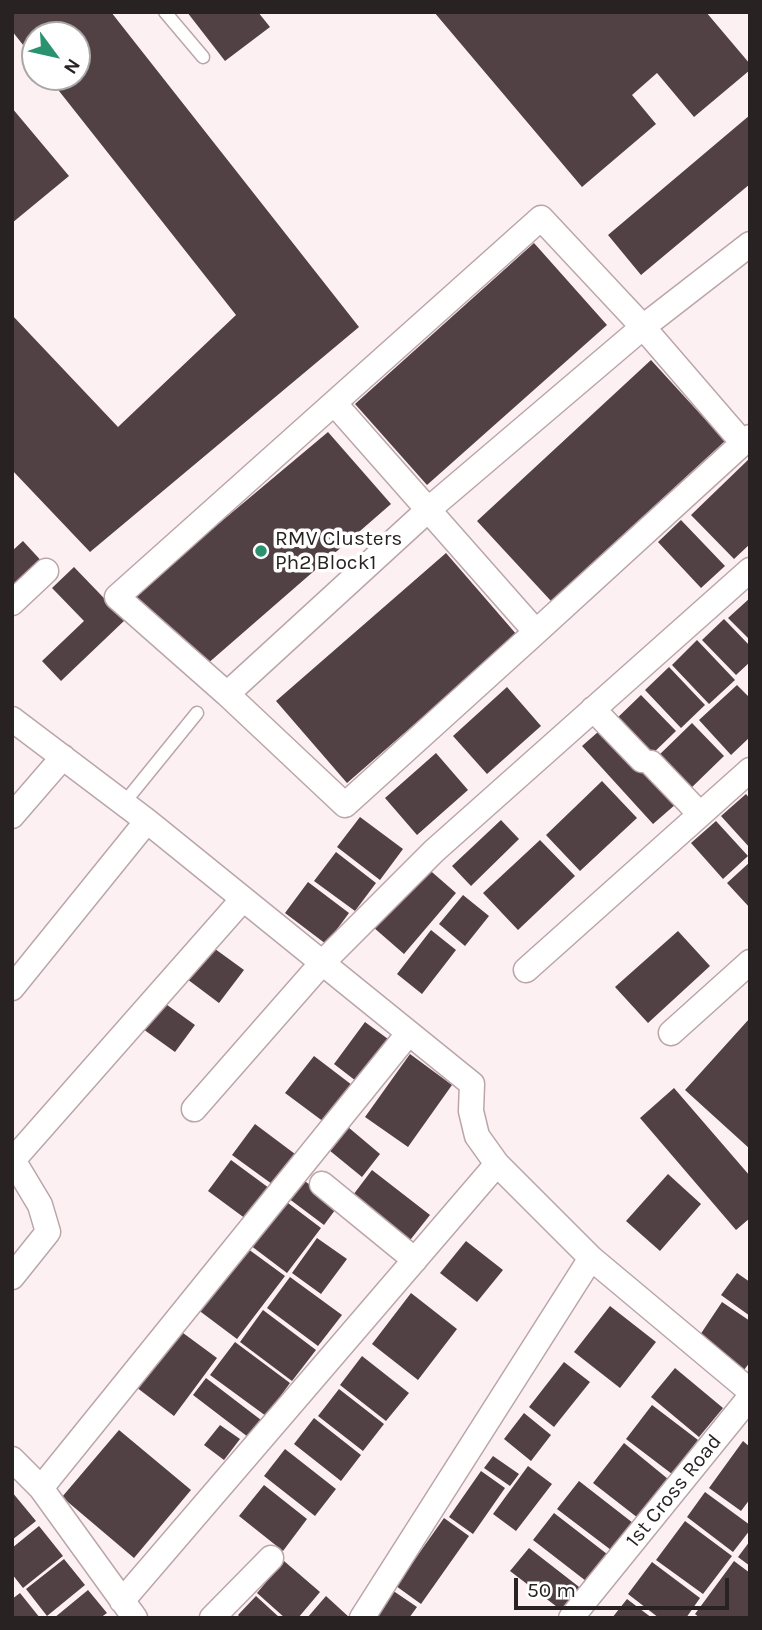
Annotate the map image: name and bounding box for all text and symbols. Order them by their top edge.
north arrow [21,21,91,91]
text: N [59,55,85,78]
place label: RMV Clusters Ph2 Block1 [275,526,402,576]
marker: RMV Clusters Ph2 Block1 [253,543,269,559]
street label: 1st Cross Road [621,1429,727,1553]
scale bar [517,1564,732,1608]
text: 50 m [527,1578,576,1602]

